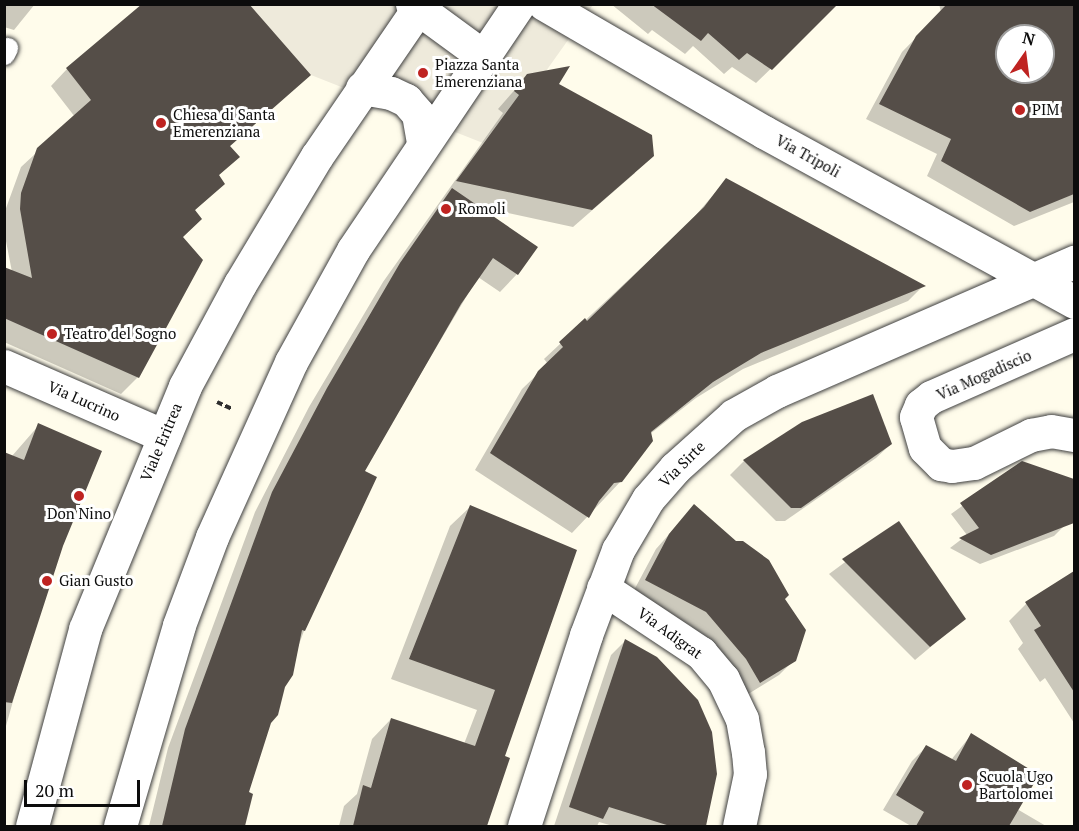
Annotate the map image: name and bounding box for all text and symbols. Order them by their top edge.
north arrow [995,24,1055,84]
text: N [1020,26,1037,51]
place label: Piazza Santa Emerenziana [435,55,522,90]
marker: Piazza Santa Emerenziana [416,66,430,80]
place label: PIM [1032,101,1059,119]
marker: PIM [1013,103,1027,117]
place label: Chiesa di Santa Emerenziana [173,105,275,140]
marker: Chiesa di Santa Emerenziana [154,116,168,130]
street label: Via Tripoli [773,131,843,181]
place label: Romoli [458,200,506,218]
marker: Romoli [439,202,453,216]
place label: Teatro del Sogno [64,325,176,343]
marker: Teatro del Sogno [45,327,59,341]
street label: Via Mogadiscio [934,346,1034,404]
street label: Via Lucrino [45,377,123,425]
street label: Viale Eritrea [136,400,186,484]
street label: Via Sirte [655,437,709,491]
marker: Don Nino [72,489,86,503]
place label: Don Nino [47,505,111,523]
place label: Gian Gusto [59,572,133,590]
marker: Gian Gusto [40,574,54,588]
street label: Via Adigrat [634,603,706,663]
place label: Scuola Ugo Bartolomei [979,767,1053,802]
scale bar [27,768,142,806]
text: 20 m [35,778,74,802]
marker: Scuola Ugo Bartolomei [960,778,974,792]

